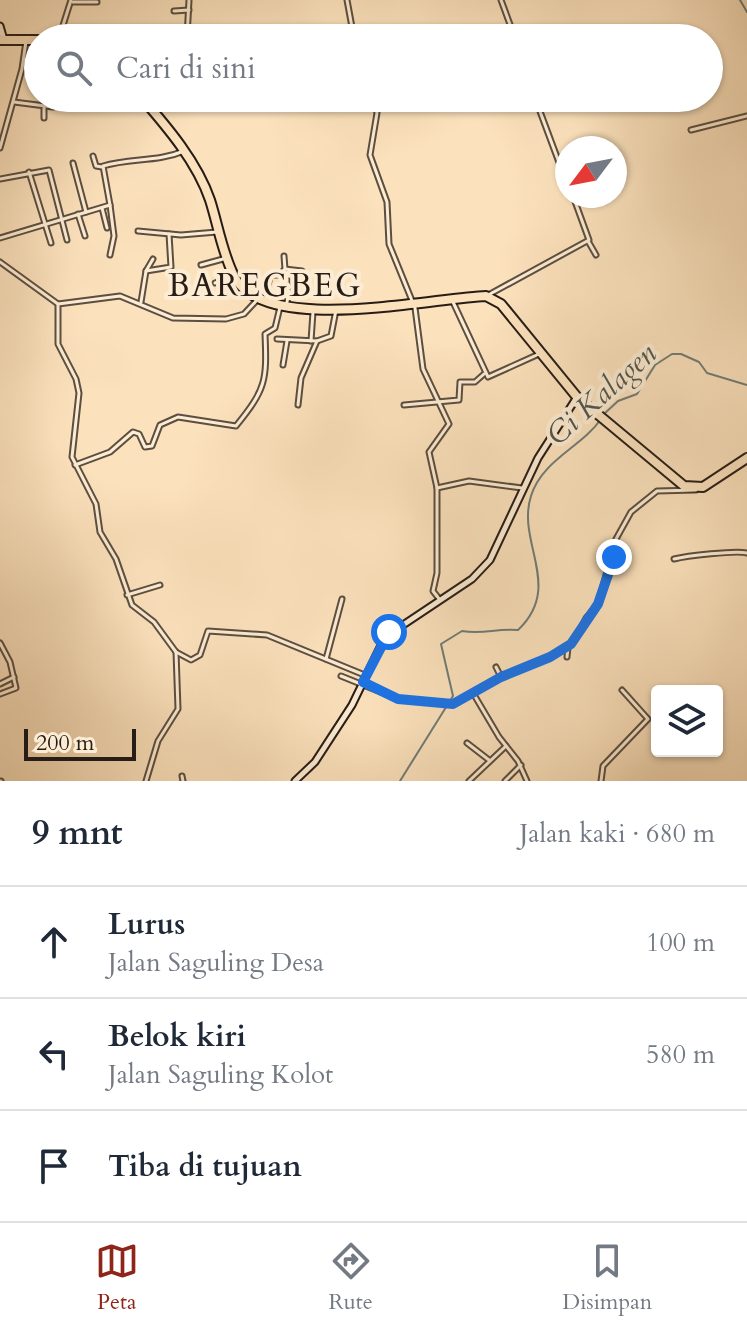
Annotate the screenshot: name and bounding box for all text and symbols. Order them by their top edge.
search box [24,24,723,112]
icon: search [52,46,96,90]
text: Cari di sini [116,48,256,89]
north arrow [555,136,627,208]
district label: BAREGBEG [168,264,362,308]
water label: Ci Kalagen [537,334,666,455]
route end [596,539,632,575]
route start [371,614,407,650]
map controls [651,685,723,757]
button: layers [651,685,723,757]
scale bar [24,725,136,761]
text: 200 m [36,728,94,758]
text: 9 mnt [32,810,122,856]
text: Jalan kaki · 680 m [519,816,715,851]
text: Lurus [108,904,185,945]
icon: ahead [32,920,76,964]
text: 100 m [646,925,715,960]
text: Jalan Saguling Desa [108,945,324,980]
text: Belok kiri [108,1016,246,1057]
icon: left [32,1032,76,1076]
text: 580 m [646,1037,715,1072]
text: Jalan Saguling Kolot [108,1057,333,1092]
icon: arrive [32,1144,76,1188]
text: Tiba di tujuan [108,1146,302,1187]
tab: Peta [95,1239,139,1317]
tab: Rute [328,1239,373,1317]
tab: Disimpan [562,1239,652,1317]

